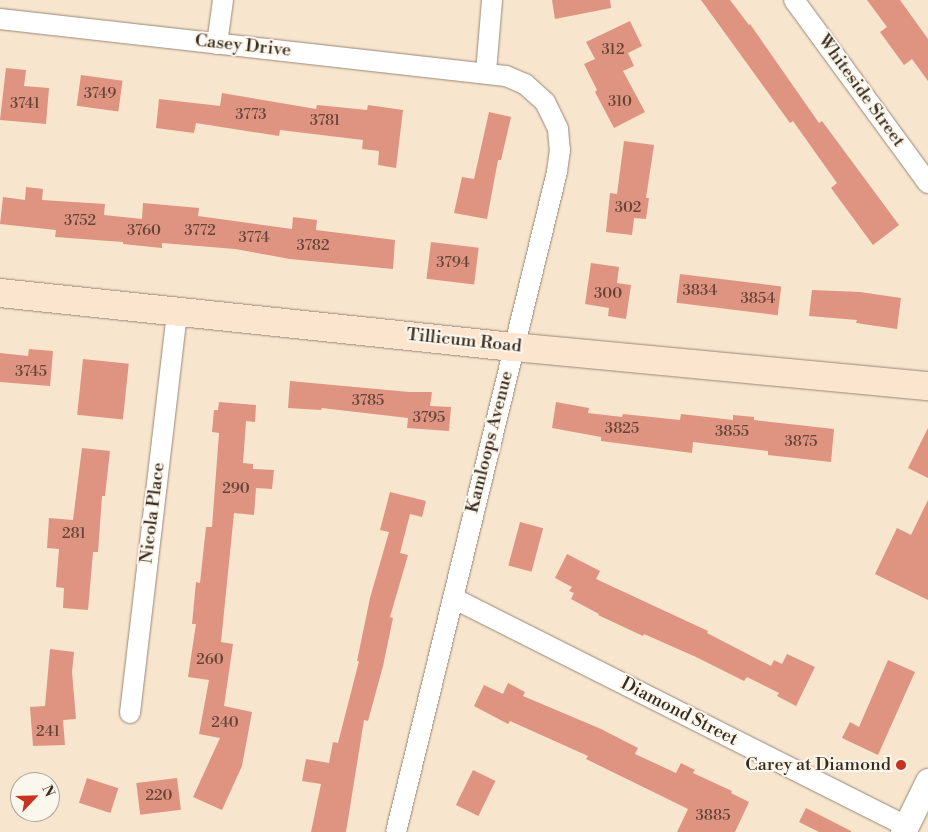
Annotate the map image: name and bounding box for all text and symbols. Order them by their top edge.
street label: Casey Drive [194,30,292,62]
street label: Whiteside Street [813,31,909,151]
house number: 312 [601,41,625,59]
house number: 3749 [84,85,116,103]
house number: 310 [608,93,632,111]
house number: 3741 [10,95,40,113]
house number: 3773 [235,106,267,124]
house number: 3781 [310,112,340,130]
house number: 302 [615,199,641,217]
house number: 3752 [64,212,96,230]
house number: 3760 [127,222,161,240]
house number: 3772 [184,222,216,240]
house number: 3774 [238,229,270,247]
house number: 3782 [297,237,329,255]
house number: 3794 [436,254,470,272]
house number: 3834 [683,282,717,300]
house number: 300 [594,285,622,303]
house number: 3854 [741,290,775,308]
street label: Tillicum Road [405,324,523,358]
house number: 3745 [15,363,47,381]
street label: Kamloops Avenue [462,369,518,515]
house number: 3785 [352,392,384,410]
house number: 3795 [413,409,445,427]
house number: 3825 [605,420,639,438]
house number: 3855 [715,423,749,441]
house number: 3875 [785,433,817,451]
street label: Nicola Place [136,461,170,565]
house number: 290 [222,480,250,498]
house number: 281 [62,525,86,543]
house number: 260 [196,651,224,669]
street label: Diamond Street [617,673,741,751]
house number: 240 [211,714,239,732]
house number: 241 [36,723,60,741]
place label: Carey at Diamond [745,754,891,776]
marker: Carey at Diamond [895,759,907,771]
north arrow [10,772,60,822]
text: N [37,783,58,800]
house number: 220 [145,787,173,805]
house number: 3885 [696,807,730,825]

